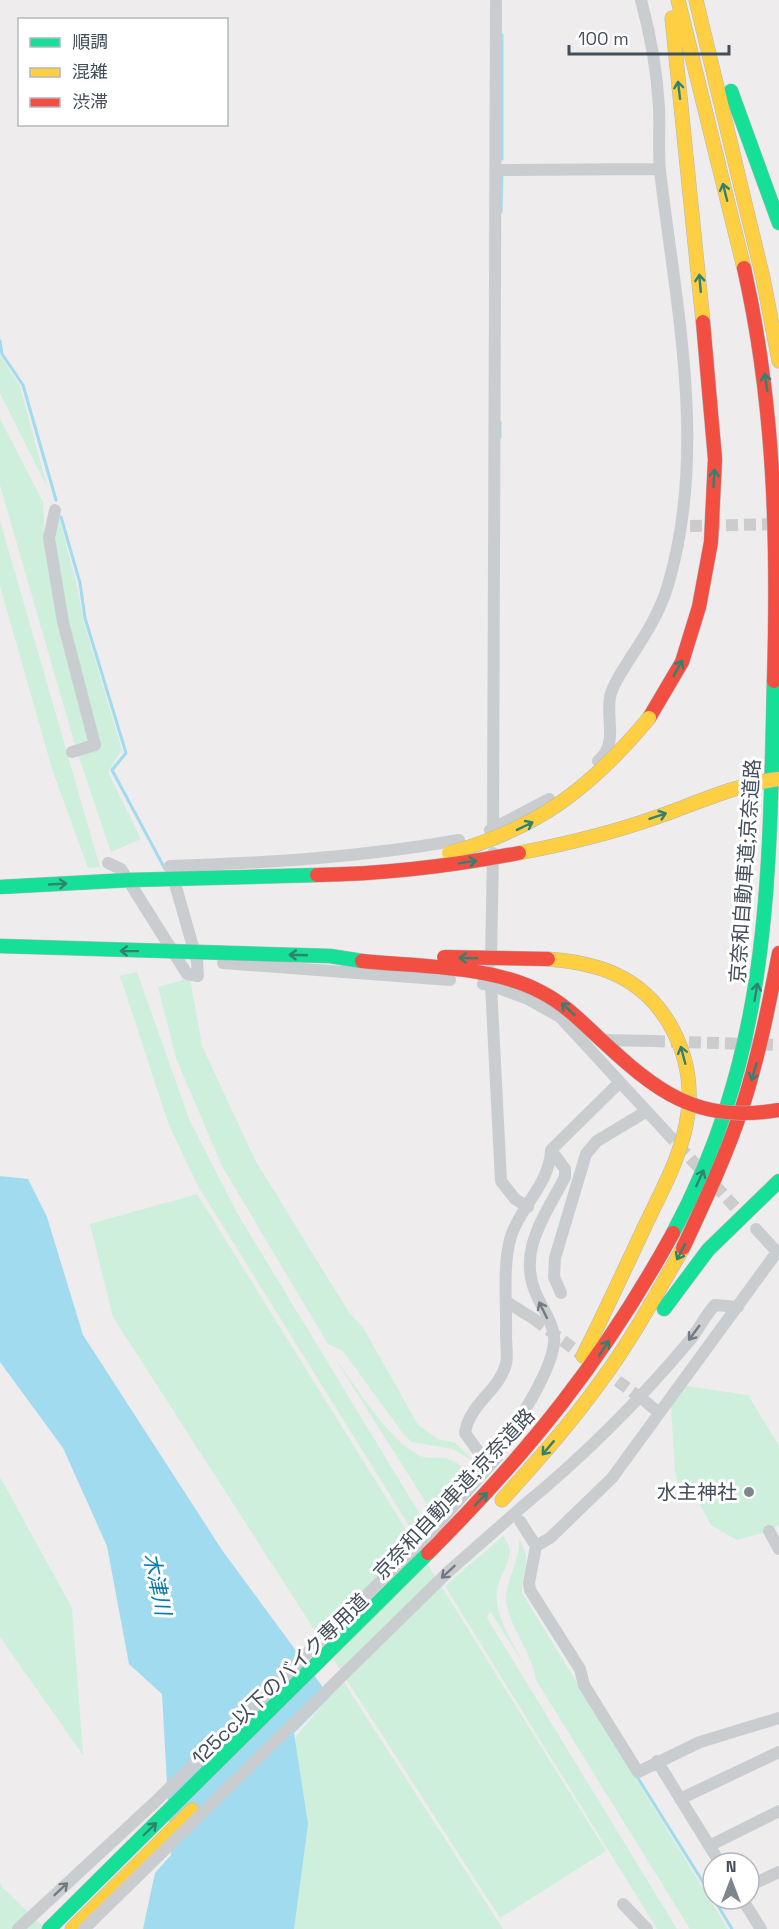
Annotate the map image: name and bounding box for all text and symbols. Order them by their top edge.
legend [18,18,228,126]
scale bar [569,18,730,56]
text: 100 m [578,27,629,50]
text: 順調 [72,30,108,53]
text: 混雑 [72,60,108,83]
one-way arrow [673,80,684,100]
text: 渋滞 [72,90,108,113]
one-way arrow [718,183,730,202]
one-way arrow [694,274,705,294]
one-way arrow [760,373,771,393]
one-way arrow [708,468,719,488]
one-way arrow [672,660,684,677]
street label: 京奈和自動車道;京奈道路 [724,758,766,984]
one-way arrow [648,810,666,821]
one-way arrow [516,820,534,831]
one-way arrow [458,857,478,868]
one-way arrow [48,878,68,889]
one-way arrow [119,945,139,957]
one-way arrow [289,949,309,960]
one-way arrow [459,952,479,964]
one-way arrow [751,983,762,1003]
one-way arrow [561,1002,576,1016]
one-way arrow [676,1046,688,1065]
one-way arrow [748,1062,759,1081]
one-way arrow [694,1170,706,1188]
one-way arrow [675,1243,686,1261]
one-way arrow [537,1301,549,1319]
one-way arrow [688,1325,701,1341]
one-way arrow [598,1340,610,1357]
street label: 京奈和自動車道;京奈道路 [368,1403,540,1585]
one-way arrow [541,1440,555,1455]
place label: 水主神社 [657,1479,737,1505]
marker: 水主神社 [742,1485,756,1499]
one-way arrow [474,1492,488,1507]
water label: 木津川 [138,1550,178,1619]
one-way arrow [440,1565,455,1580]
street label: 125cc以下のバイク専用道 [186,1588,374,1770]
one-way arrow [143,1822,158,1836]
north arrow [701,1851,761,1911]
text: N [726,1856,736,1877]
one-way arrow [54,1882,69,1896]

